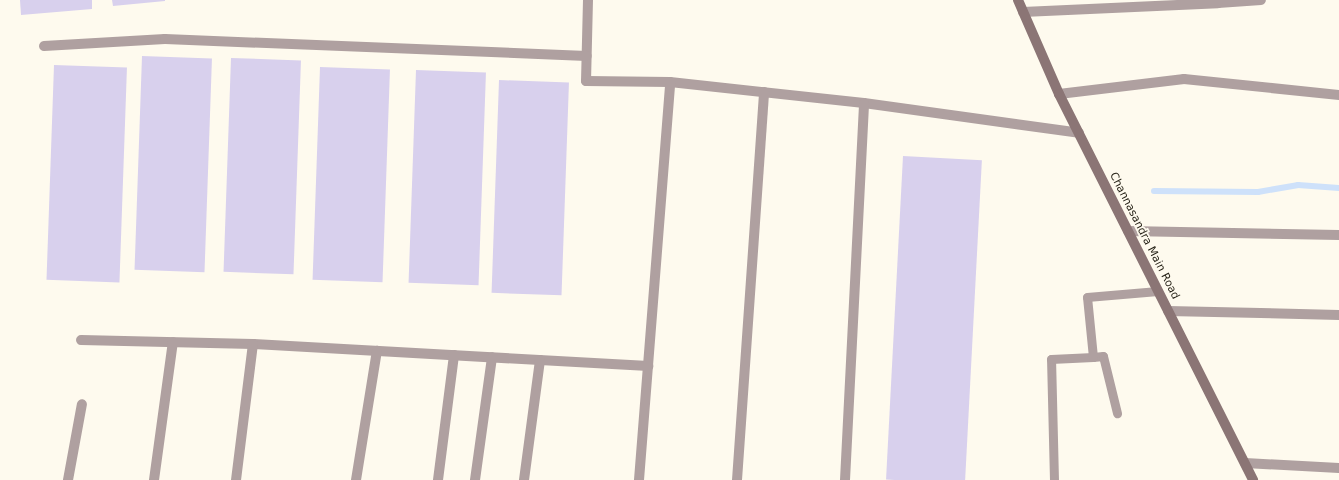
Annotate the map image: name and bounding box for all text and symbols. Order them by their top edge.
street label: Channasandra Main Road [1106,170,1182,302]

